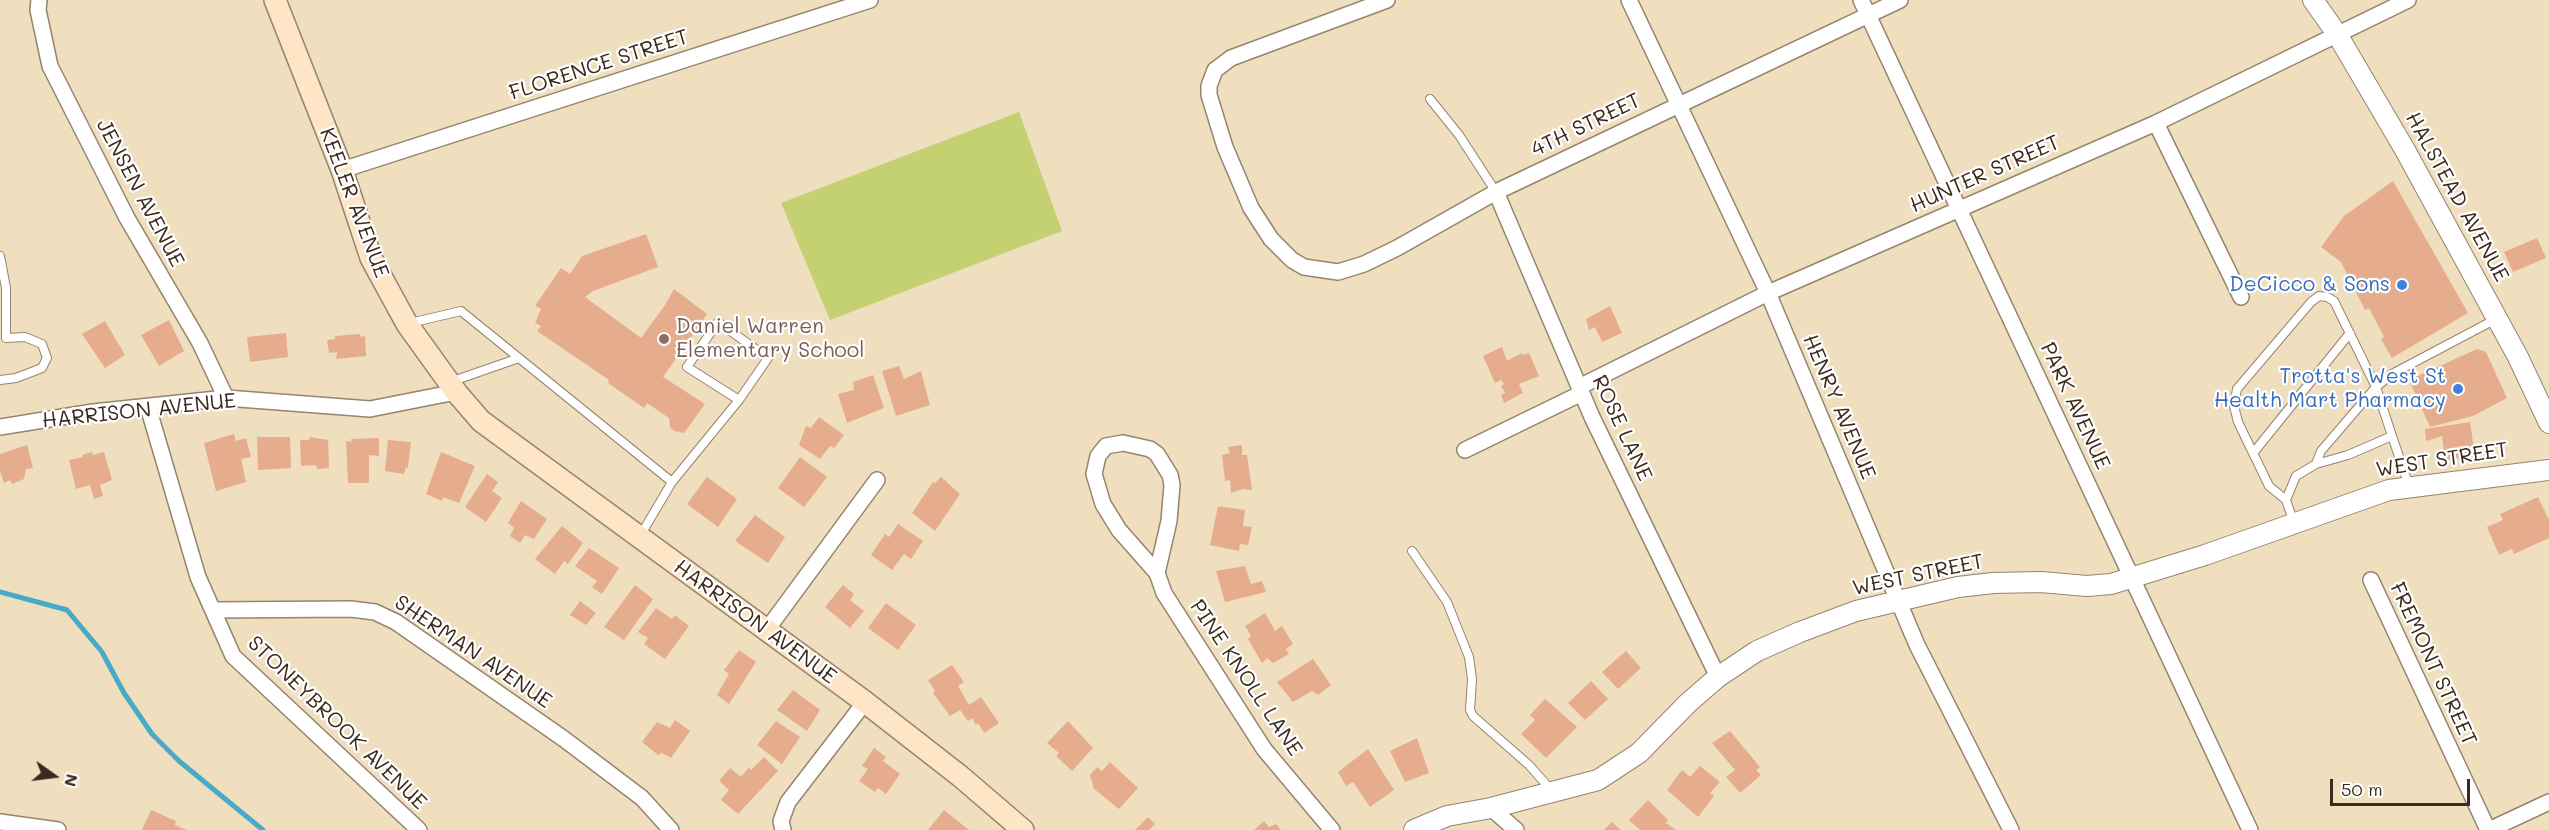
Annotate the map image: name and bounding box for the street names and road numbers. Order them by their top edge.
street label: FLORENCE STREET [506,24,692,106]
street label: 4TH STREET [1527,88,1645,162]
street label: HALSTEAD AVENUE [2400,108,2514,286]
street label: JENSEN AVENUE [90,115,190,271]
street label: KEELER AVENUE [314,124,394,282]
street label: HUNTER STREET [1906,130,2064,218]
street label: HENRY AVENUE [1797,331,1881,483]
street label: PARK AVENUE [2035,339,2115,473]
street label: ROSE LANE [1587,371,1657,485]
street label: HARRISON AVENUE [41,388,237,434]
street label: WEST STREET [2374,437,2510,483]
street label: WEST STREET [1850,549,1986,601]
street label: HARRISON AVENUE [669,555,841,689]
street label: FREMONT STREET [2384,578,2482,750]
street label: SHERMAN AVENUE [390,590,556,714]
street label: PINE KNOLL LANE [1184,595,1308,761]
street label: STONEYBROOK AVENUE [242,631,432,815]

